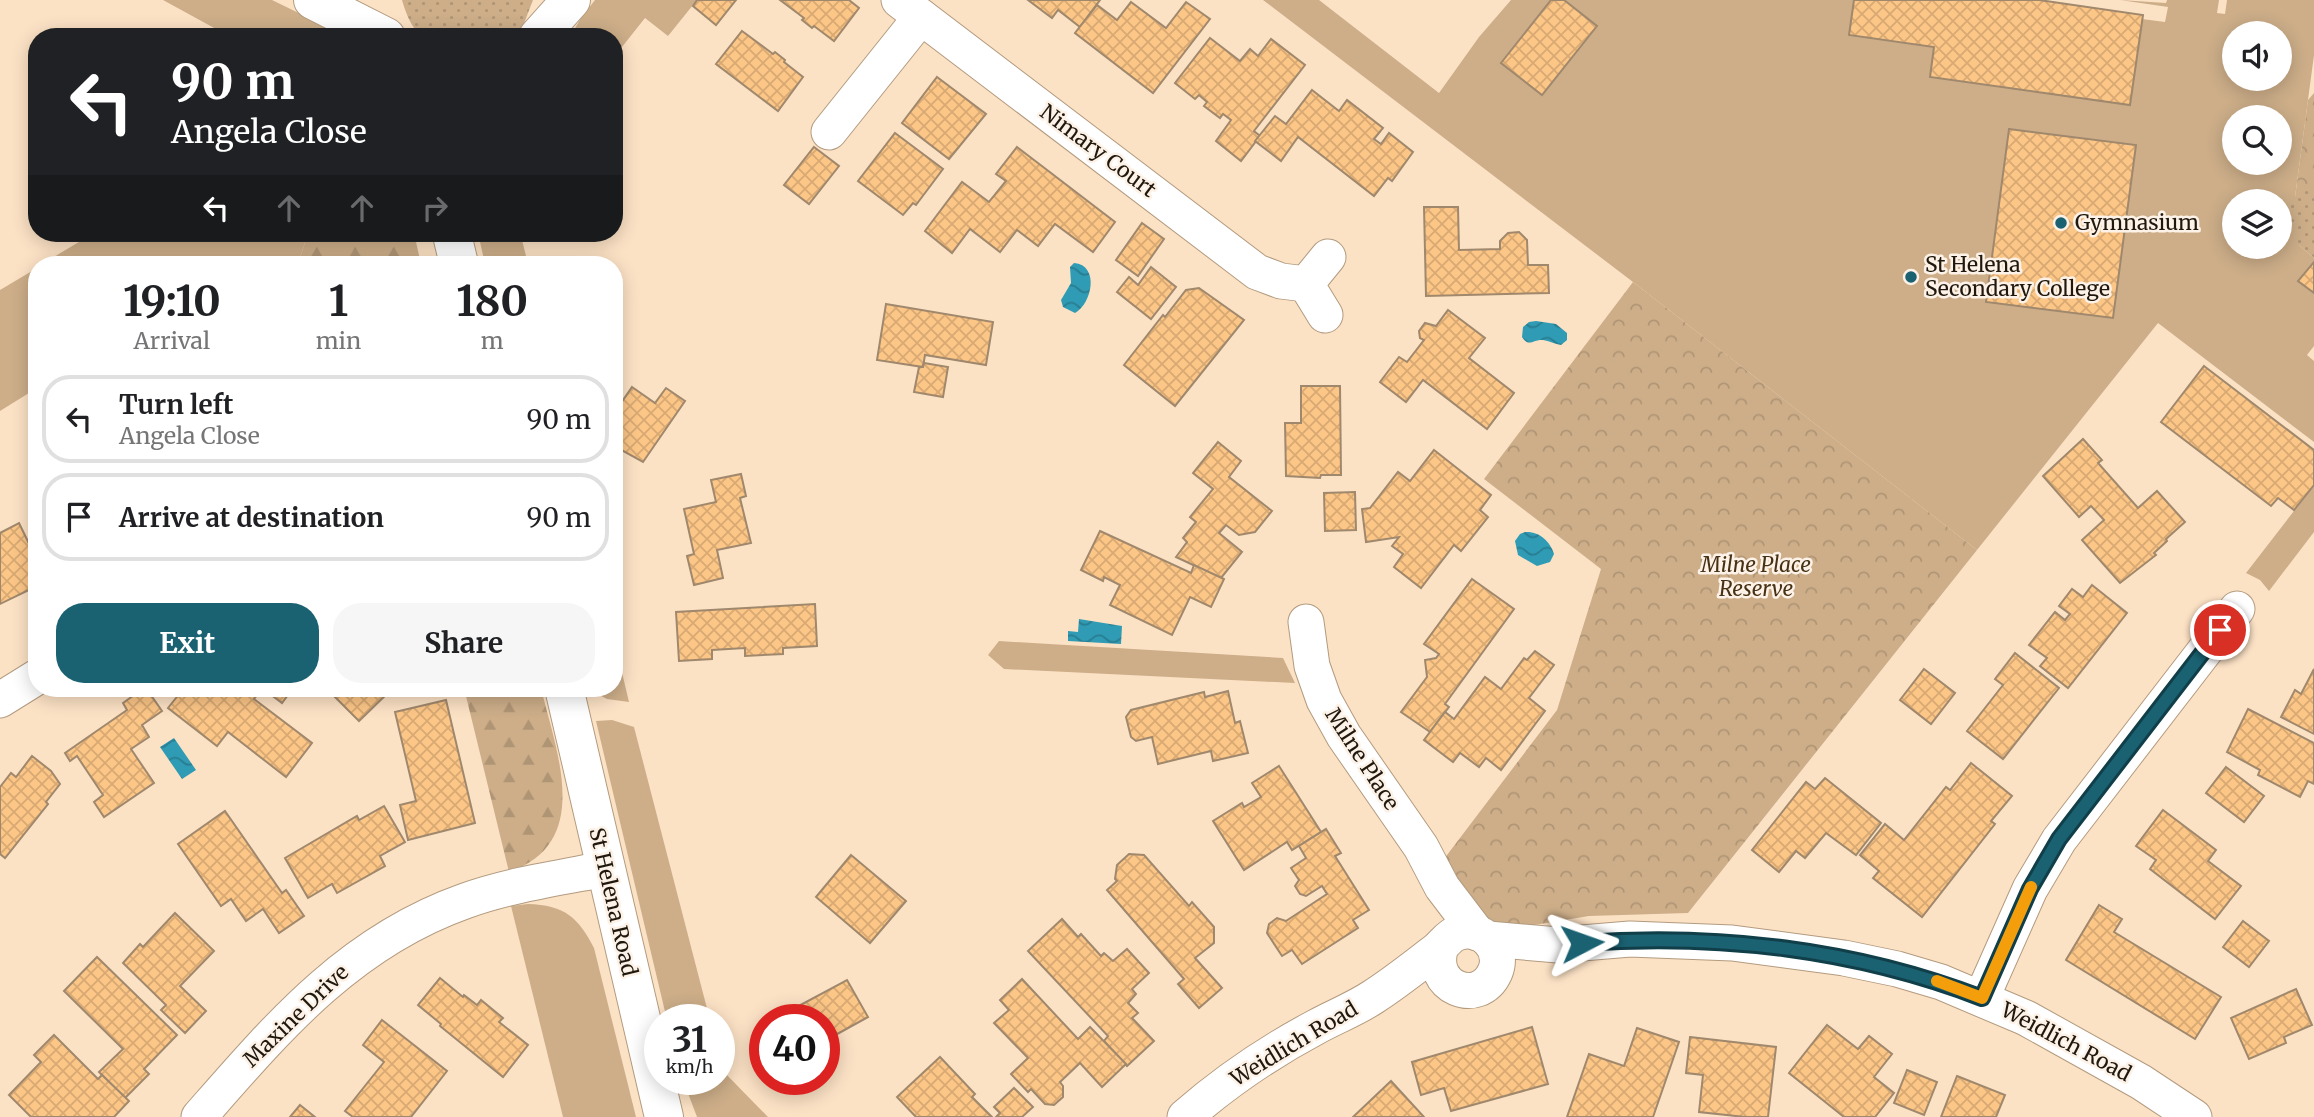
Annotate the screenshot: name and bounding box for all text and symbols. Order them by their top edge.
map controls [2222,21,2292,259]
button: sound [2222,21,2292,91]
text: 90 m [171,51,295,112]
icon: left [56,56,147,147]
street label: Nimary Court [1035,98,1162,203]
button: search [2222,105,2292,175]
text: Angela Close [171,112,367,152]
icon: left [197,189,235,227]
icon: ahead [270,189,308,227]
icon: ahead [343,189,381,227]
icon: right [416,189,454,227]
button: layers [2222,189,2292,259]
place label: Gymnasium [2075,209,2199,236]
marker: Gymnasium [2053,215,2069,231]
place label: St Helena Secondary College [1925,251,2110,302]
marker: St Helena Secondary College [1903,269,1919,285]
text: 19:10 [123,275,221,327]
text: 1 [329,275,348,327]
text: 180 [456,275,528,327]
text: Arrival [133,326,210,355]
text: min [316,326,361,355]
text: m [481,326,504,355]
text: Turn left [119,388,233,421]
icon: left [60,400,98,438]
text: 90 m [527,403,591,436]
text: Angela Close [119,421,260,450]
icon: arrive [60,498,98,536]
text: Arrive at destination [119,501,384,534]
text: 90 m [527,501,591,534]
park label: Milne Place Reserve [1700,551,1811,602]
pin [2190,600,2250,660]
button: Exit [56,603,319,683]
button: Share [333,603,595,683]
icon: arrive [2201,611,2239,649]
street label: Milne Place [1319,703,1405,815]
street label: St Helena Road [583,825,644,979]
position arrow [1545,906,1619,980]
street label: Maxine Drive [237,959,354,1073]
street label: Weidlich Road [1224,995,1363,1093]
street label: Weidlich Road [1996,995,2136,1087]
speed limit sign: 40 [749,1004,840,1095]
text: 31 [672,1018,707,1062]
text: km/h [666,1055,713,1078]

